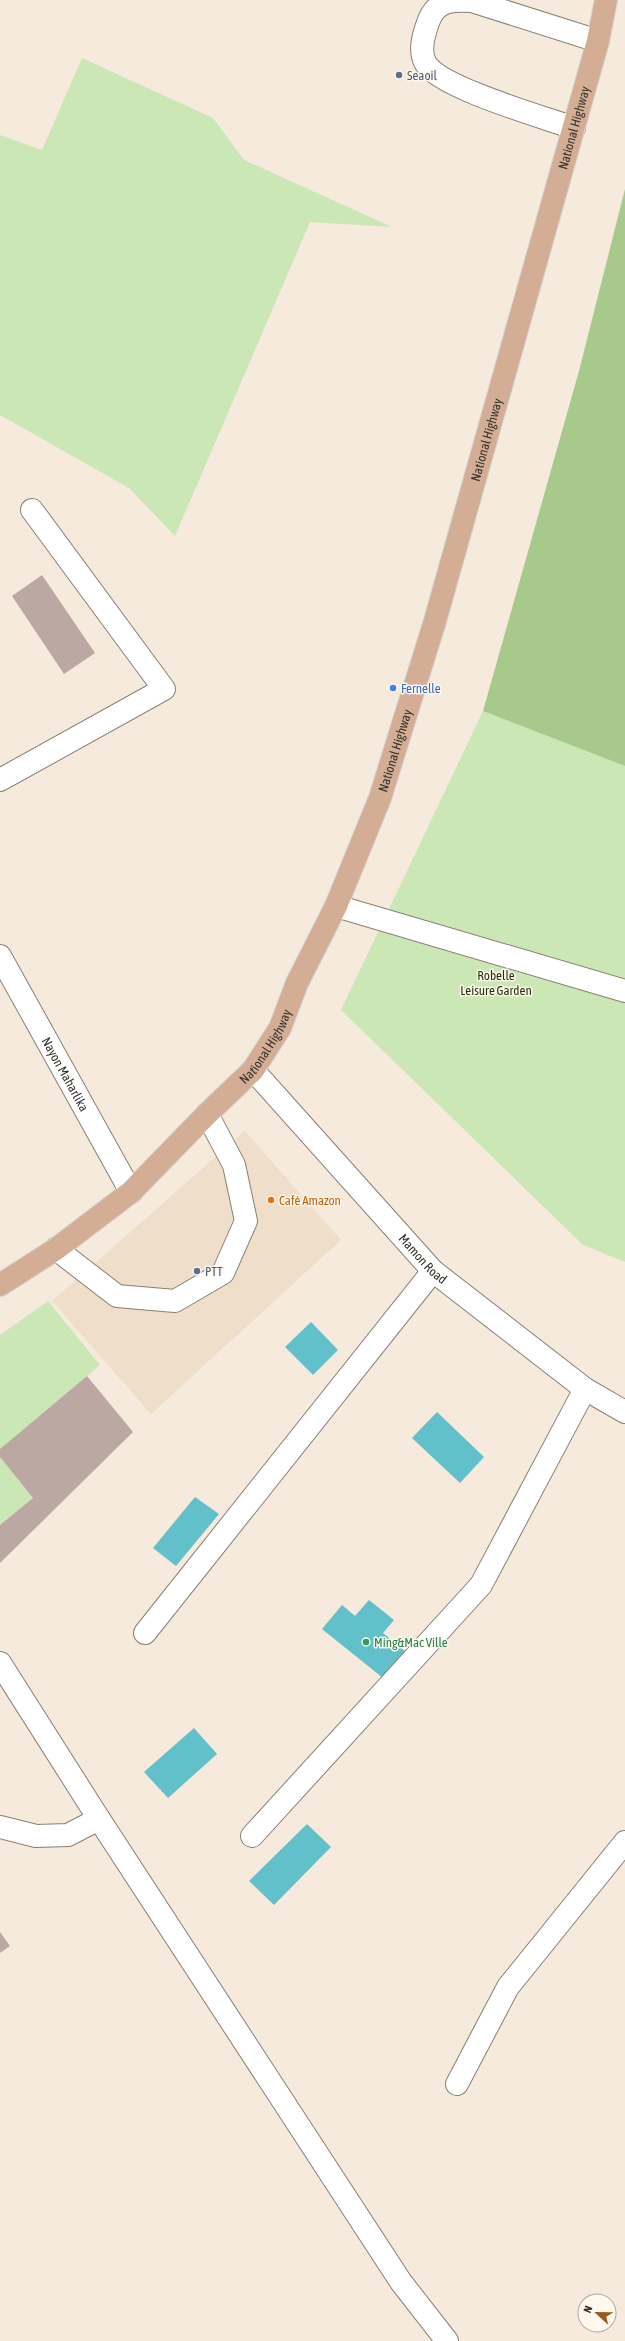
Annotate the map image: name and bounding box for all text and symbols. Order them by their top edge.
place label: Seaoil [407,68,438,83]
marker: Seaoil [394,70,404,80]
street label: National Highway [555,84,593,171]
street label: National Highway [468,396,505,483]
place label: Fernelle [401,681,441,696]
marker: Fernelle [388,683,398,693]
street label: National Highway [375,707,415,794]
park label: Robelle Leisure Garden [460,968,532,998]
street label: National Highway [236,1007,295,1087]
street label: Nayon Maharlika [39,1035,92,1114]
place label: Café Amazon [279,1193,341,1208]
marker: Café Amazon [266,1195,276,1205]
street label: Mamon Road [395,1231,450,1287]
place label: PTT [205,1264,223,1279]
marker: PTT [192,1266,202,1276]
place label: Ming&Mac Ville [374,1635,448,1650]
marker: Ming&Mac Ville [361,1637,371,1647]
north arrow [577,2293,617,2333]
text: N [581,2304,595,2315]

